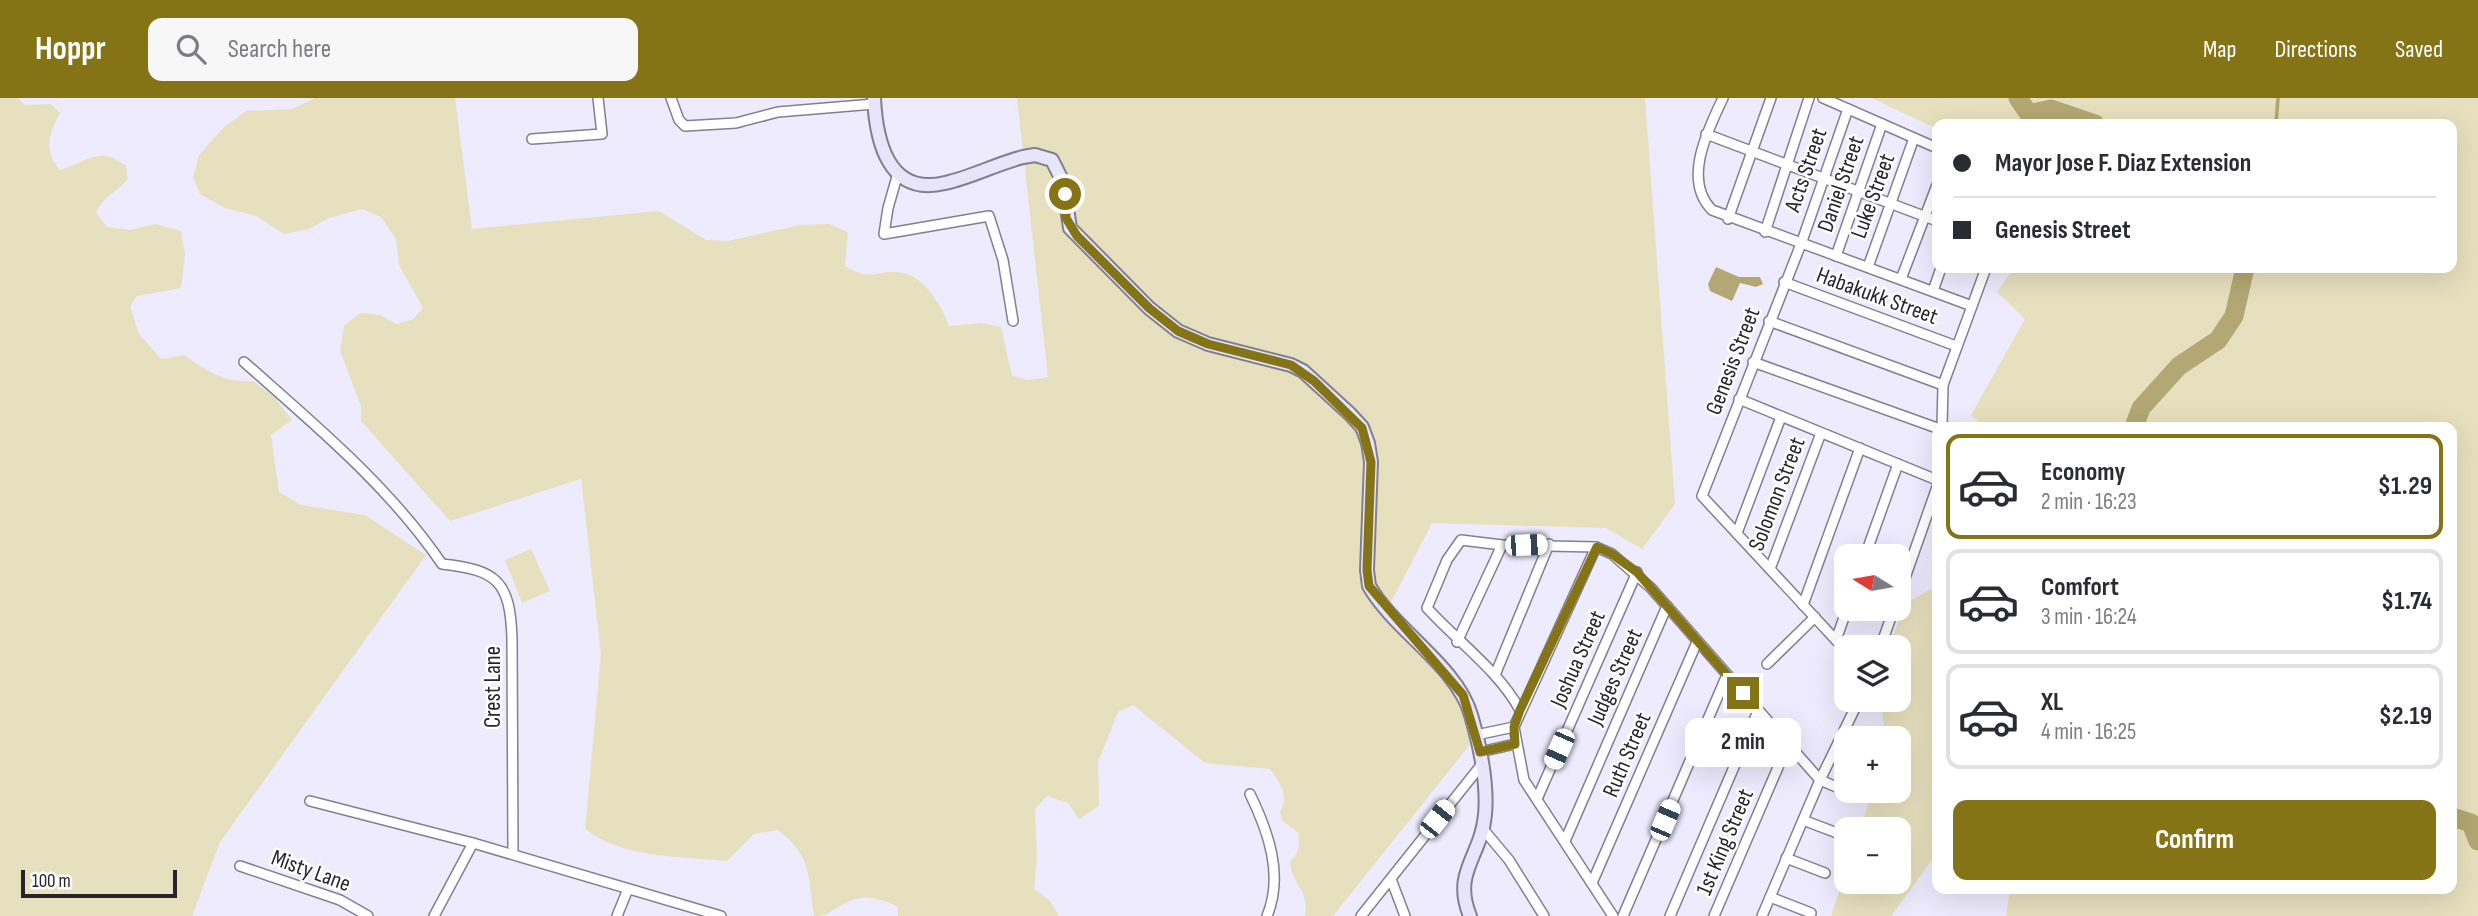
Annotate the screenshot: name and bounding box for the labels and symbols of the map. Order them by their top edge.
street label: Acts Street [1778,125,1833,216]
street label: Daniel Street [1812,132,1870,236]
street label: Luke Street [1845,150,1901,242]
route start [1049,178,1081,210]
street label: Habakukk Street [1813,261,1941,331]
street label: Genesis Street [1700,303,1766,419]
street label: Solomon Street [1743,433,1811,555]
car [1505,534,1548,556]
north arrow [1834,544,1911,621]
street label: Joshua Street [1544,606,1612,713]
street label: Judges Street [1581,624,1649,731]
street label: Crest Lane [479,646,507,728]
route end [1727,677,1759,709]
street label: Ruth Street [1597,708,1657,802]
callout: 2 min [1685,718,1801,766]
car [1541,726,1578,772]
street label: 1st King Street [1690,785,1760,899]
car [1416,796,1459,842]
car [1648,797,1683,843]
street label: Misty Lane [268,844,354,898]
scale bar [21,867,177,899]

